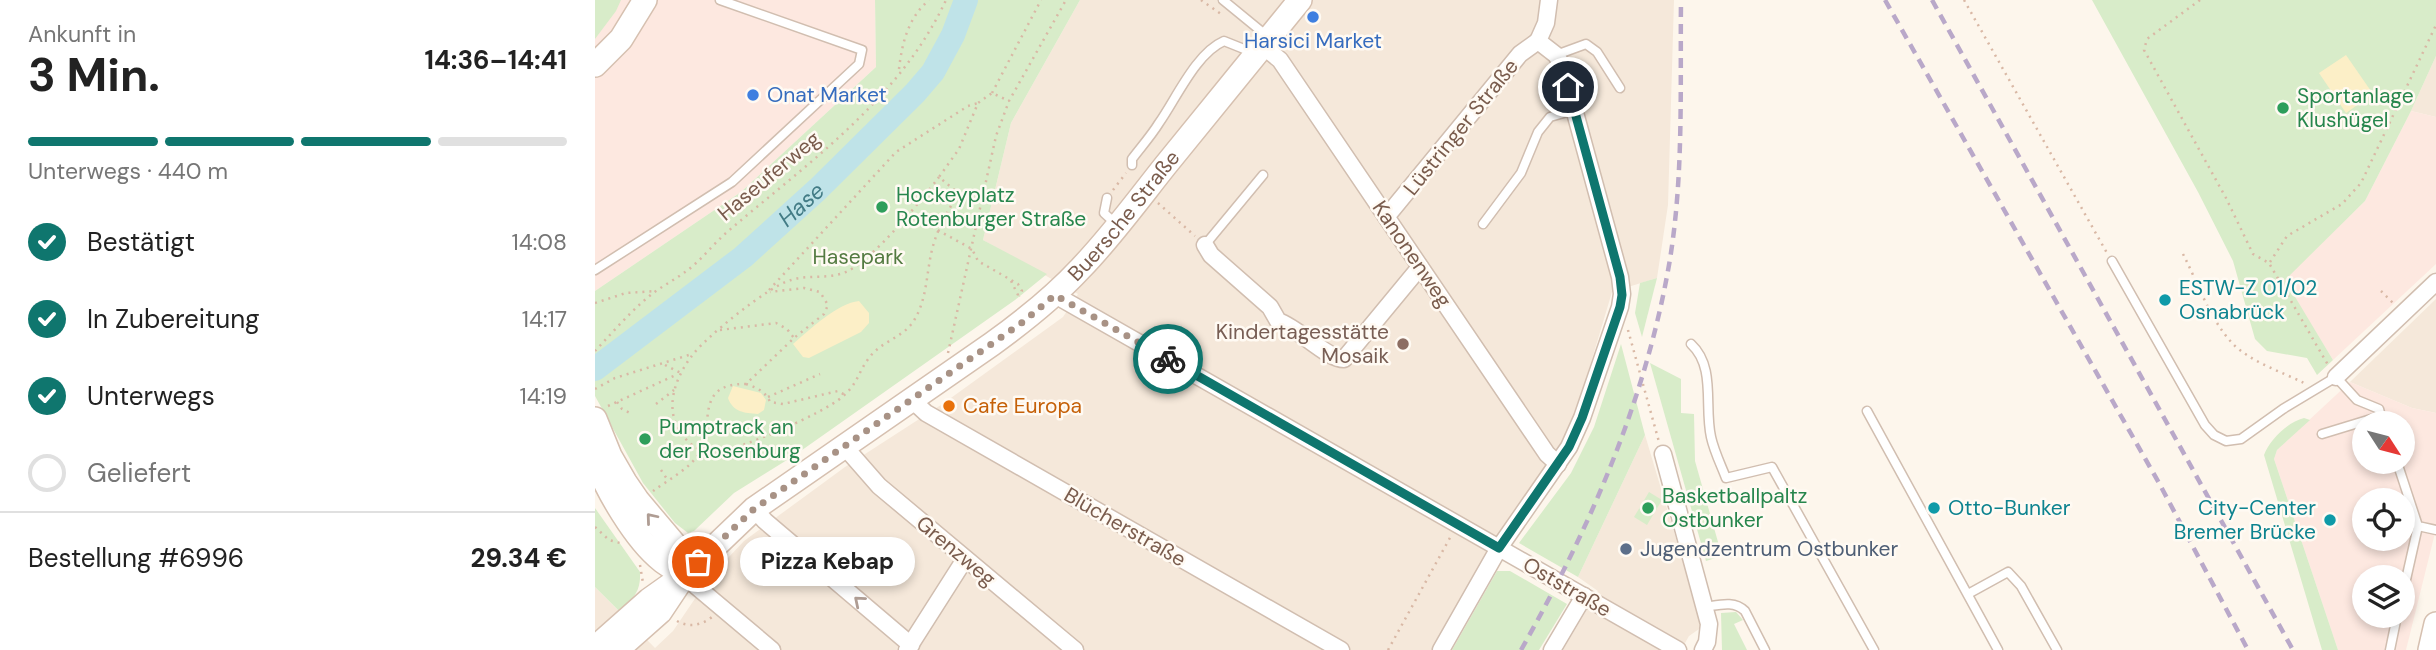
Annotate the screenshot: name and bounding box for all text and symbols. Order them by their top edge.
marker: Harsici Market [1305,9,1321,25]
text: Ankunft in [28,19,136,49]
place label: Harsici Market [1244,27,1382,55]
text: 14:36–14:41 [424,43,567,77]
text: 3 Min. [28,45,160,105]
street label: Lüstringer Straße [1397,53,1525,201]
pin [1538,57,1598,117]
icon: home [1549,68,1587,106]
place label: Onat Market [767,81,887,109]
place label: Sportanlage Klushügel [2297,82,2414,134]
marker: Onat Market [745,87,761,103]
marker: Sportanlage Klushügel [2275,100,2291,116]
street label: Haseuferweg [713,126,825,226]
street label: Buersche Straße [1062,144,1186,287]
text: Unterwegs · 440 m [28,156,228,186]
water label: Hase [772,174,830,230]
place label: Hockeyplatz Rotenburger Straße [896,181,1086,233]
street label: Kanonenweg [1366,195,1458,313]
marker: Hockeyplatz Rotenburger Straße [874,199,890,215]
icon: check [28,223,66,261]
text: Bestätigt [87,225,195,259]
text: 14:08 [512,227,567,257]
park label: Hasepark [812,243,904,271]
place label: ESTW-Z 01/02 Osnabrück [2179,274,2317,326]
marker: ESTW-Z 01/02 Osnabrück [2157,292,2173,308]
icon: check [28,300,66,338]
text: In Zubereitung [87,302,260,336]
text: 14:17 [522,304,567,334]
place label: Kindertagesstätte Mosaik [1216,318,1389,370]
courier [1133,324,1203,394]
marker: Kindertagesstätte Mosaik [1395,336,1411,352]
icon: bike [1149,340,1187,378]
icon: check [28,377,66,415]
text: Unterwegs [87,379,215,413]
text: 14:19 [520,381,567,411]
place label: Cafe Europa [963,392,1082,420]
marker: Cafe Europa [941,398,957,414]
north arrow [2352,411,2415,474]
map controls [2352,411,2415,628]
place label: Pumptrack an der Rosenburg [659,413,801,465]
marker: Pumptrack an der Rosenburg [637,431,653,447]
text: Geliefert [87,456,191,490]
street label: Blücherstraße [1059,481,1191,573]
place label: Basketballpaltz Ostbunker [1662,482,1807,534]
button: locate [2352,488,2415,551]
place label: Otto-Bunker [1948,494,2071,522]
place label: City-Center Bremer Brücke [2174,494,2316,546]
marker: Basketballpaltz Ostbunker [1640,500,1656,516]
marker: Otto-Bunker [1926,500,1942,516]
street label: Grenzweg [910,509,1002,593]
marker: City-Center Bremer Brücke [2322,512,2338,528]
one-way arrow [647,513,660,525]
pin [668,532,728,592]
place label: Jugendzentrum Ostbunker [1640,535,1898,563]
callout: Pizza Kebap [740,538,915,586]
text: Bestellung #6996 [28,541,244,575]
text: 29.34 € [471,541,567,575]
marker: Jugendzentrum Ostbunker [1618,541,1634,557]
icon: bag [679,543,717,581]
text: Pizza Kebap [761,546,894,576]
street label: Oststraße [1518,550,1616,624]
button: layers [2352,565,2415,628]
one-way arrow [854,597,867,609]

